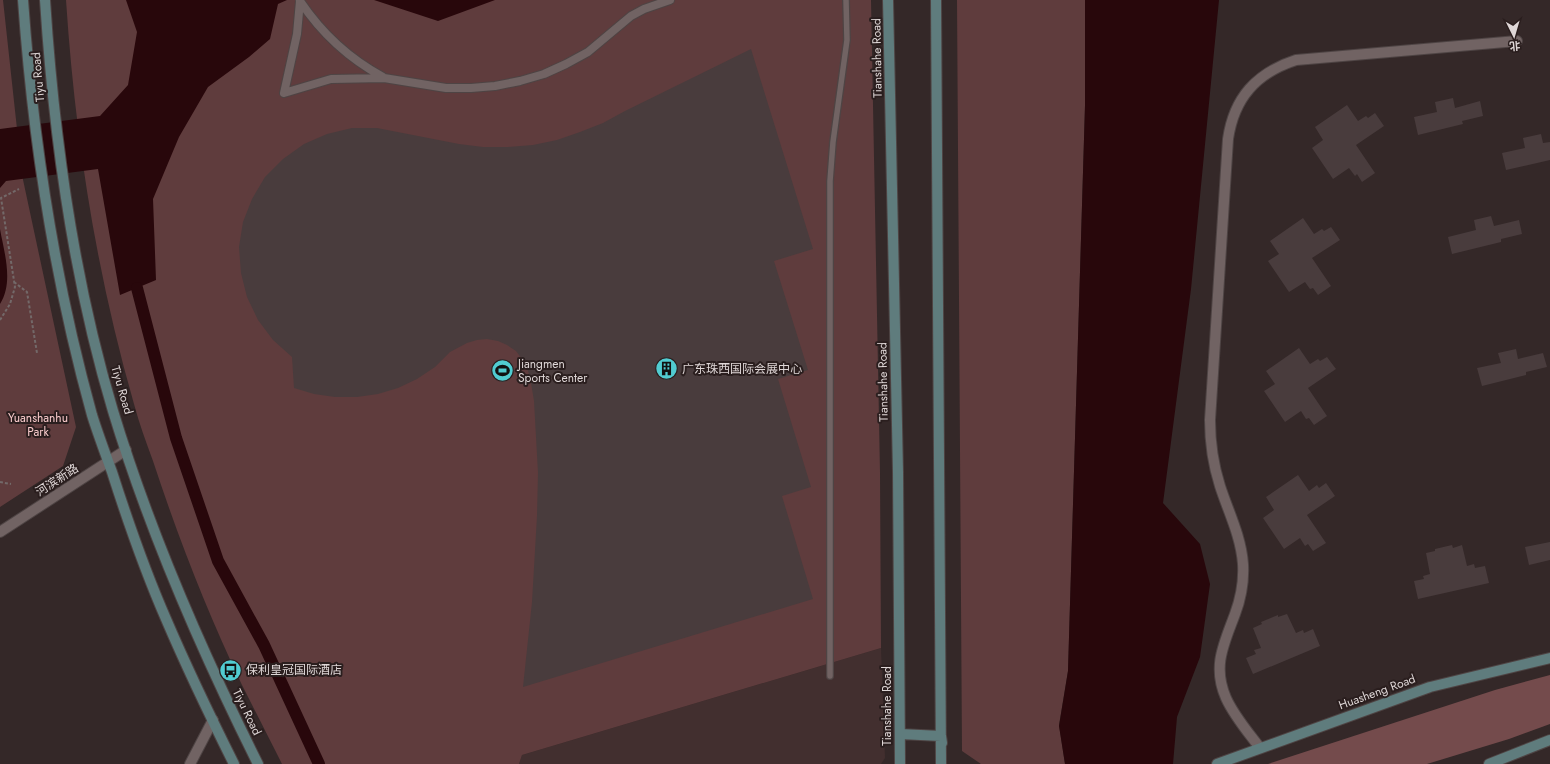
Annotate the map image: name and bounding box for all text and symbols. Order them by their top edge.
north arrow [1494,16,1534,56]
street label: Tianshahe Road [867,18,887,98]
text: 北 [1509,38,1521,54]
street label: Tiyu Road [27,51,49,103]
street label: Tianshahe Road [873,342,893,422]
place label: Jiangmen Sports Center [516,355,588,387]
building icon: 广东珠西国际会展中心 [654,356,680,382]
sports icon: Jiangmen Sports Center [489,358,515,384]
place label: 广东珠西国际会展中心 [682,360,802,378]
street label: Tiyu Road [106,364,138,416]
park label: Yuanshanhu Park [8,409,68,441]
street label: 河滨新路 [32,459,82,501]
bus stop icon: 保利皇冠国际酒店 [218,657,244,683]
place label: 保利皇冠国际酒店 [246,661,342,679]
street label: Tianshahe Road [878,666,896,746]
street label: Huasheng Road [1336,670,1418,714]
street label: Tiyu Road [228,686,266,738]

